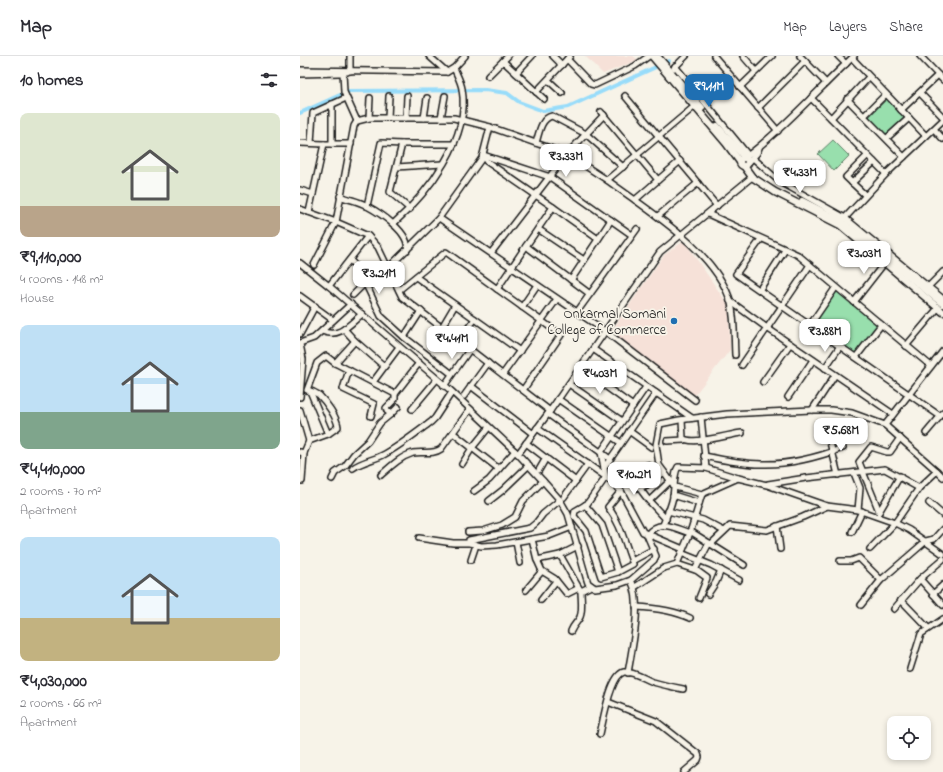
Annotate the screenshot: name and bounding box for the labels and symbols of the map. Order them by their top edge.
pin: ₹9.11M [676,74,742,108]
pin: ₹3.33M [533,144,599,178]
pin: ₹4.33M [767,160,833,194]
pin: ₹3.03M [831,241,897,275]
pin: ₹3.21M [346,261,412,295]
place label: Onkarmal Somani College of Commerce [547,304,667,342]
marker: Onkarmal Somani College of Commerce [669,316,679,326]
pin: ₹3.88M [792,319,858,353]
pin: ₹4.41M [419,326,485,360]
pin: ₹4.03M [567,361,633,395]
pin: ₹5.68M [808,418,874,452]
pin: ₹10.2M [601,462,667,496]

